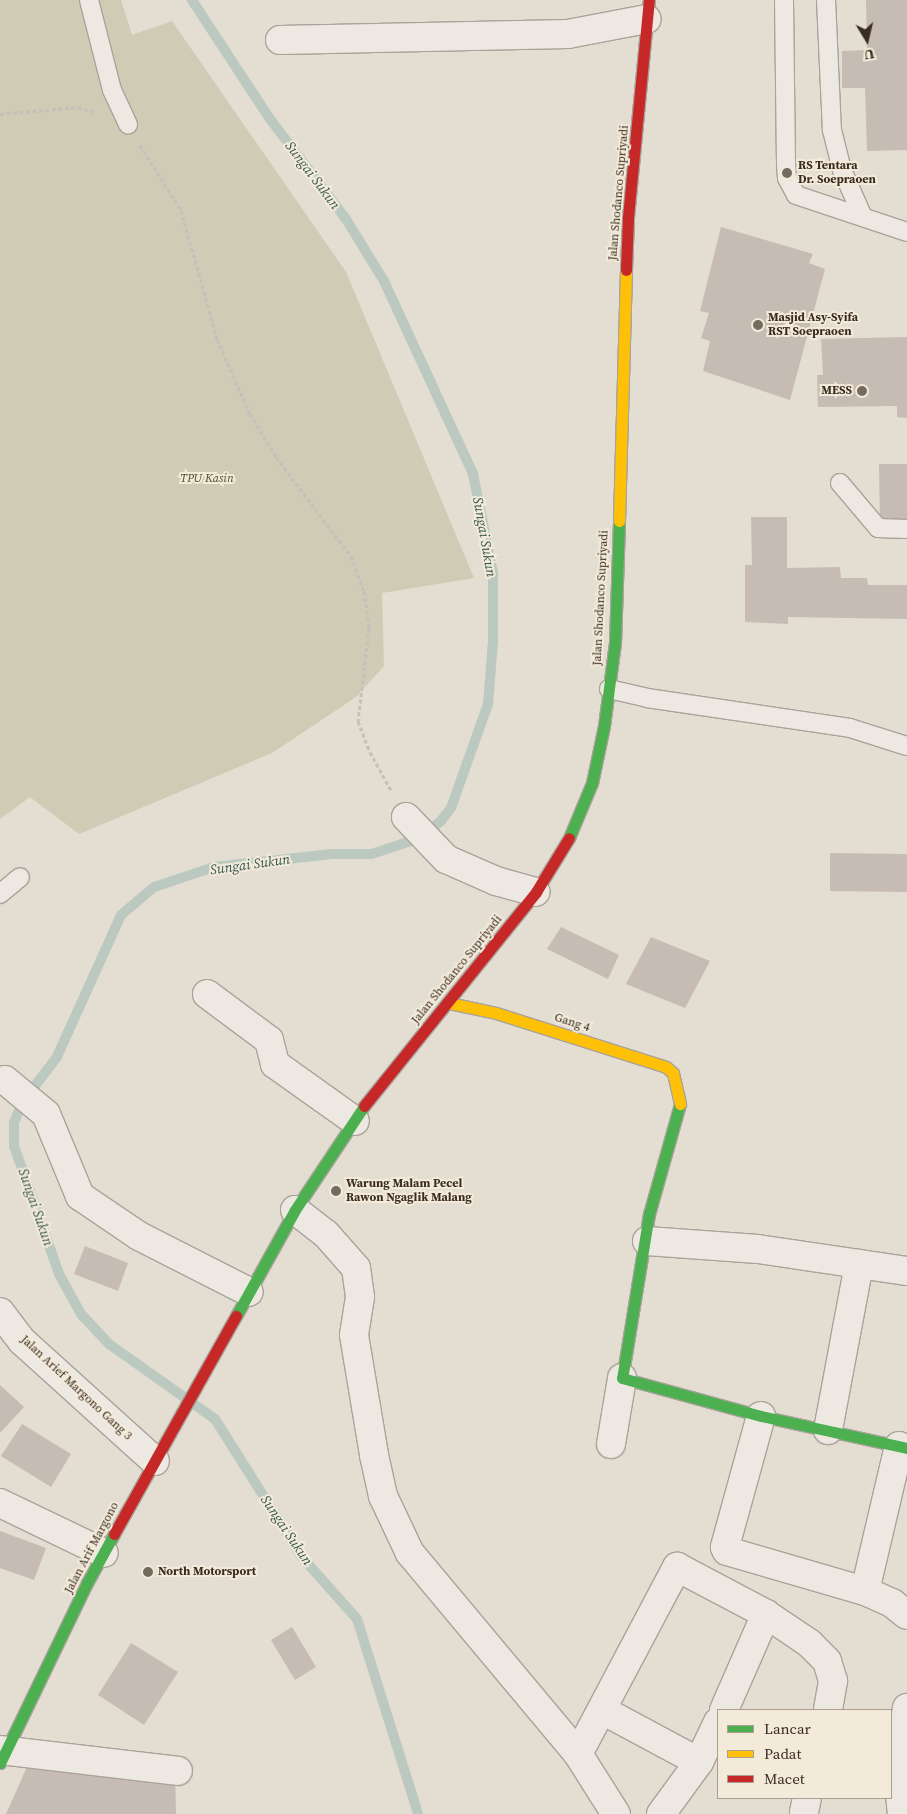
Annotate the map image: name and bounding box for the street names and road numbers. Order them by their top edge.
street label: Jalan Shodanco Supriyadi [606,125,632,261]
street label: Jalan Shodanco Supriyadi [590,530,612,666]
street label: Jalan Shodanco Supriyadi [409,913,505,1027]
street label: Gang 4 [552,1011,592,1035]
street label: Jalan Arief Margono Gang 3 [17,1333,135,1443]
street label: Jalan Arif Margono [62,1500,122,1596]

